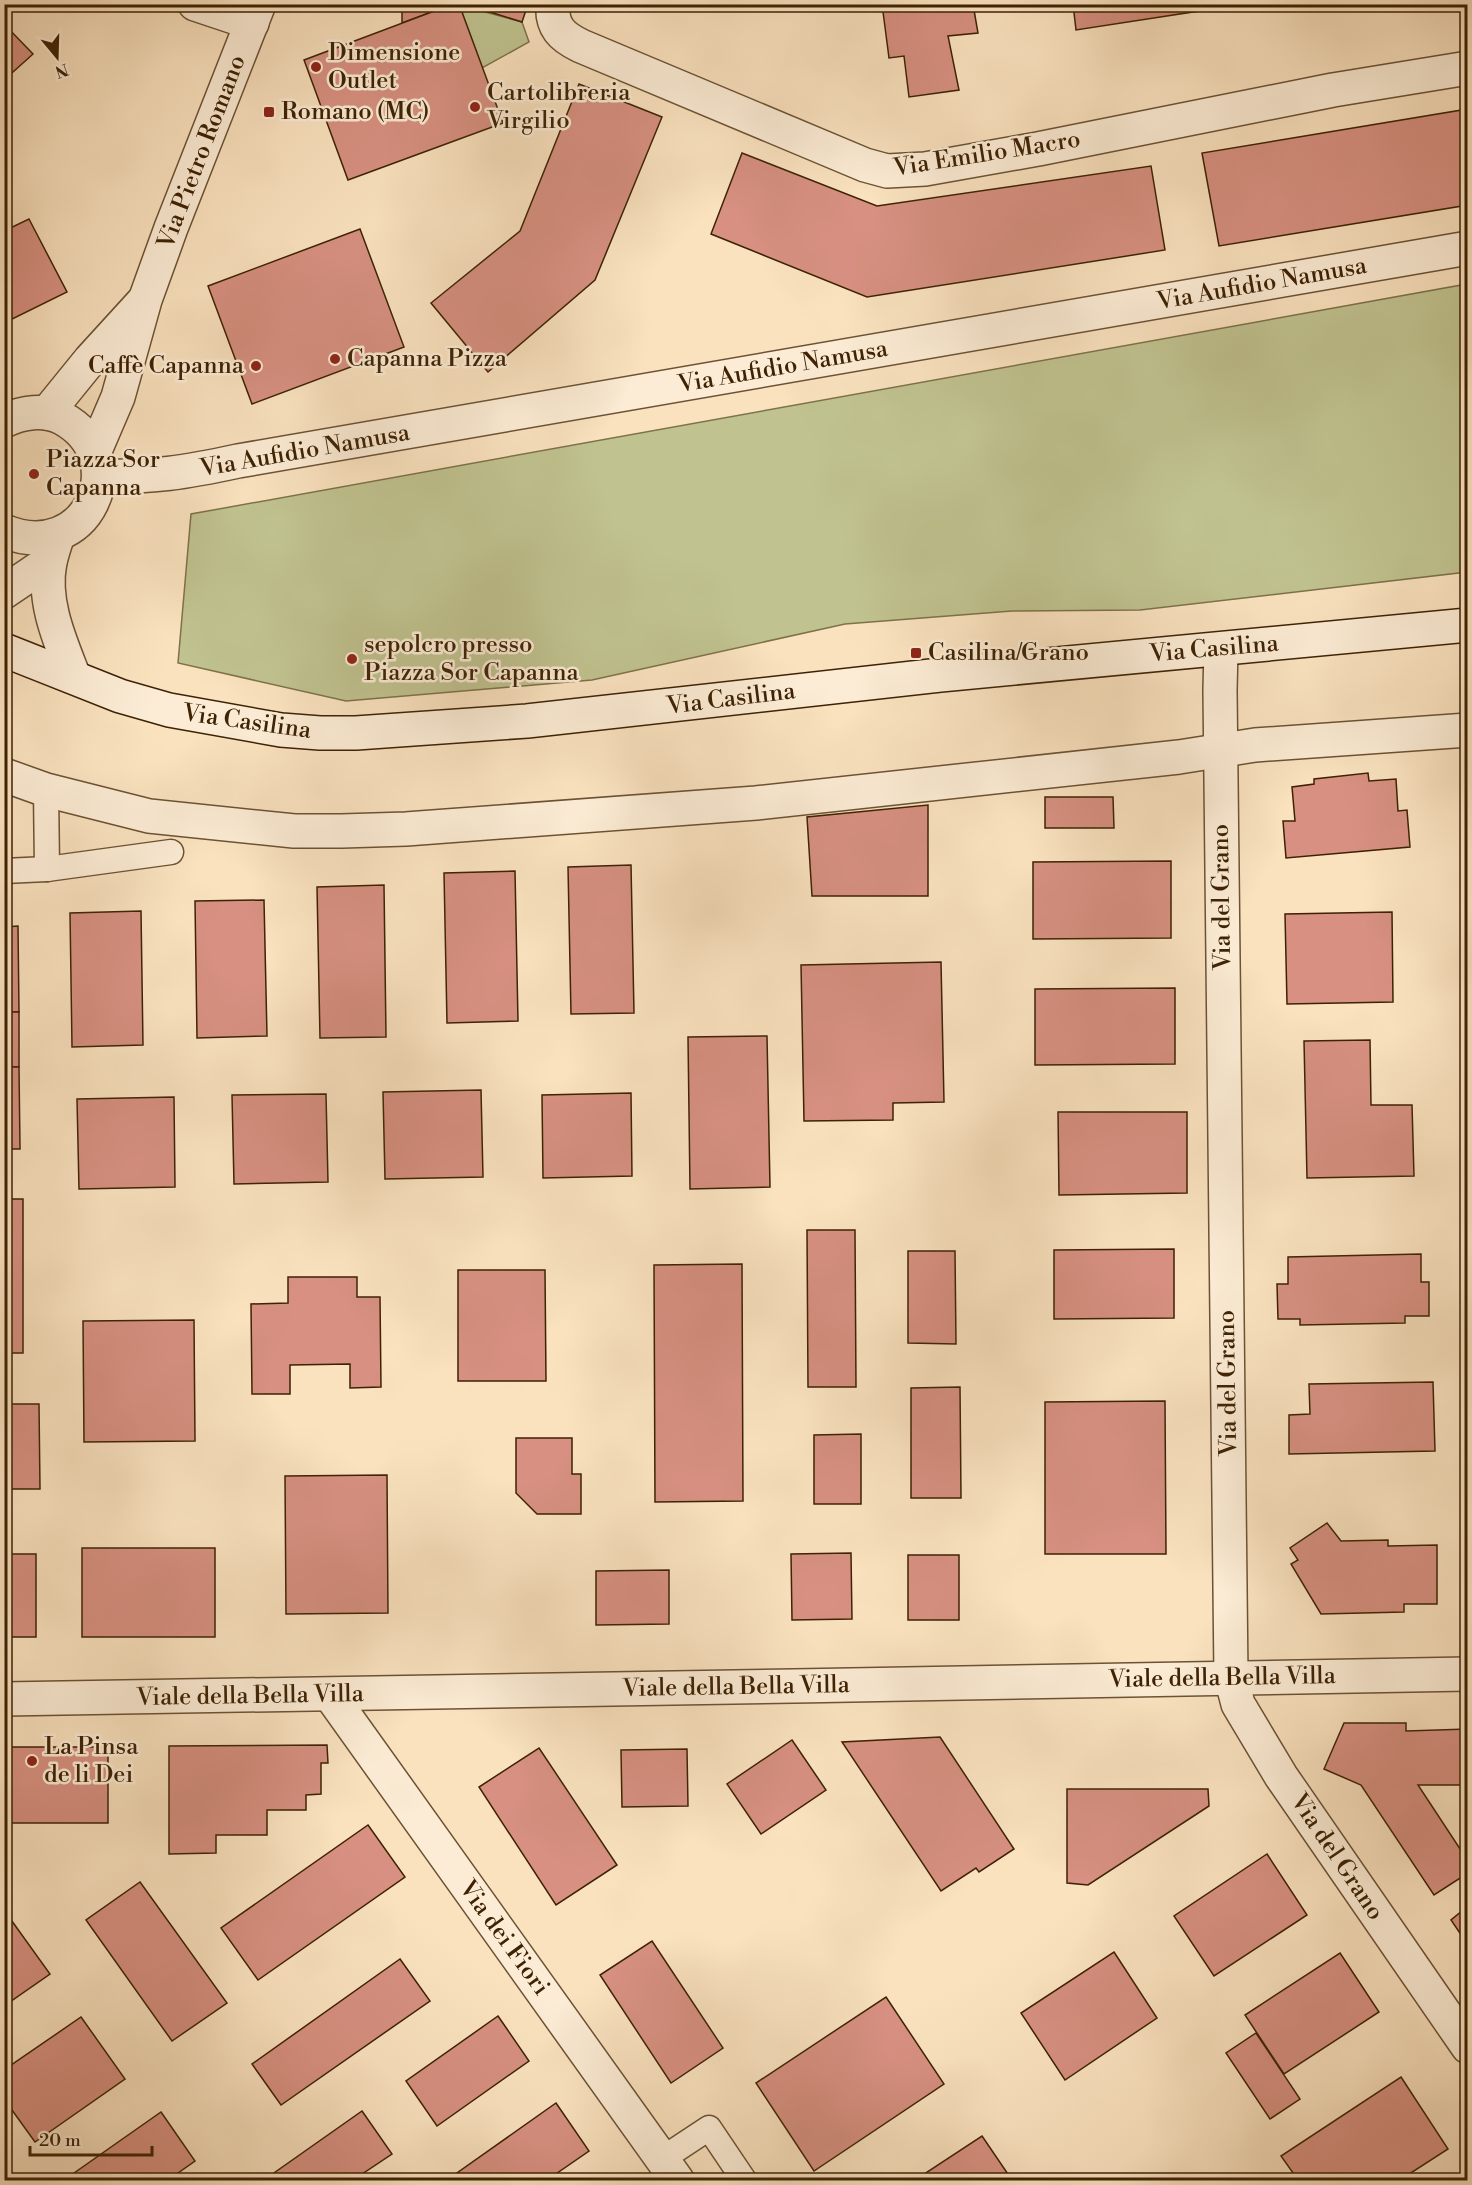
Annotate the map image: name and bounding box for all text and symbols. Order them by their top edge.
north arrow [27,27,87,87]
place label: Dimensione Outlet [328,38,460,96]
street label: Via Pietro Romano [151,51,253,254]
text: N [52,59,71,82]
marker: Dimensione Outlet [309,60,323,74]
place label: Cartolibreria Virgilio [486,78,631,136]
place label: Romano (MC) [281,97,429,127]
marker: Cartolibreria Virgilio [468,100,482,114]
marker: Romano (MC) [262,105,276,119]
street label: Via Emilio Macro [890,124,1083,184]
street label: Via Aufidio Namusa [1154,251,1370,317]
street label: Via Aufidio Namusa [675,334,891,400]
place label: Capanna Pizza [347,344,508,374]
place label: Caffè Capanna [88,351,245,381]
marker: Capanna Pizza [328,352,342,366]
marker: Caffè Capanna [249,359,263,373]
street label: Via Aufidio Namusa [197,418,413,484]
place label: Piazza Sor Capanna [46,445,160,503]
marker: Piazza Sor Capanna [27,467,41,481]
street label: Via Casilina [1147,628,1281,670]
place label: sepolcro presso Piazza Sor Capanna [364,630,579,688]
place label: Casilina/Grano [928,638,1089,668]
marker: Casilina/Grano [909,646,923,660]
marker: sepolcro presso Piazza Sor Capanna [345,652,359,666]
street label: Via Casilina [664,676,798,722]
street label: Via Casilina [180,698,314,746]
street label: Via del Grano [1206,823,1238,972]
street label: Via del Grano [1212,1309,1244,1458]
street label: Viale della Bella Villa [1107,1661,1337,1695]
street label: Viale della Bella Villa [621,1670,851,1704]
street label: Viale della Bella Villa [135,1679,365,1713]
place label: La Pinsa de li Dei [44,1732,139,1790]
marker: La Pinsa de li Dei [25,1754,39,1768]
street label: Via del Grano [1283,1787,1390,1926]
street label: Via dei Fiori [452,1874,556,2002]
scale bar [30,2119,152,2157]
text: 20 m [39,2129,81,2152]

